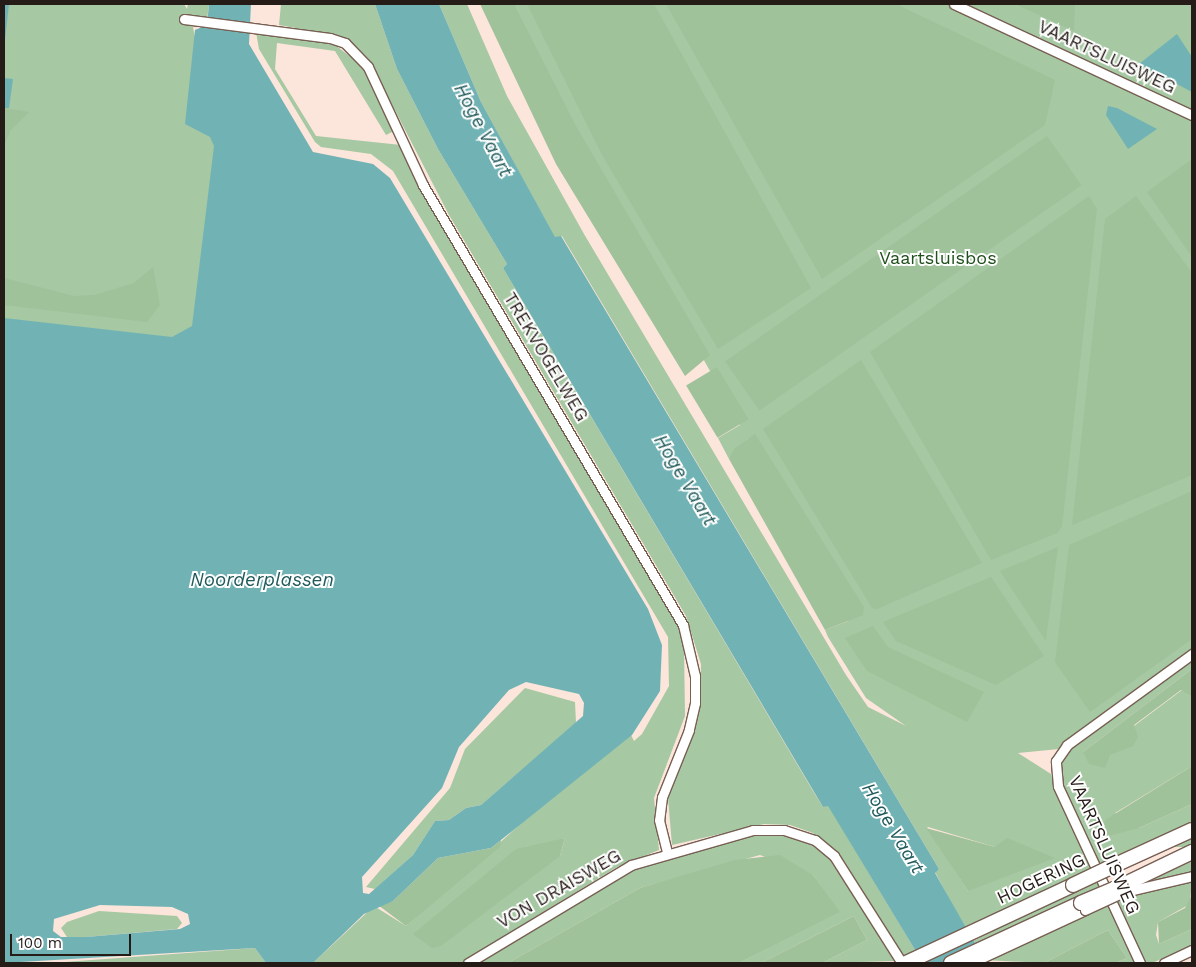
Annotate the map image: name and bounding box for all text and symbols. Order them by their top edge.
street label: VAARTSLUISWEG [1035,16,1179,98]
water label: Hoge Vaart [449,79,517,181]
park label: Vaartsluisbos [879,247,997,269]
street label: TREKVOGELWEG [499,289,593,425]
water label: Hoge Vaart [649,430,721,530]
water label: Noorderplassen [190,569,334,591]
street label: VAARTSLUISWEG [1064,772,1144,918]
water label: Hoge Vaart [857,778,929,878]
street label: VON DRAISWEG [493,845,625,933]
street label: HOGERING [994,849,1088,909]
scale bar [12,924,134,956]
text: 100 m [18,934,62,952]

